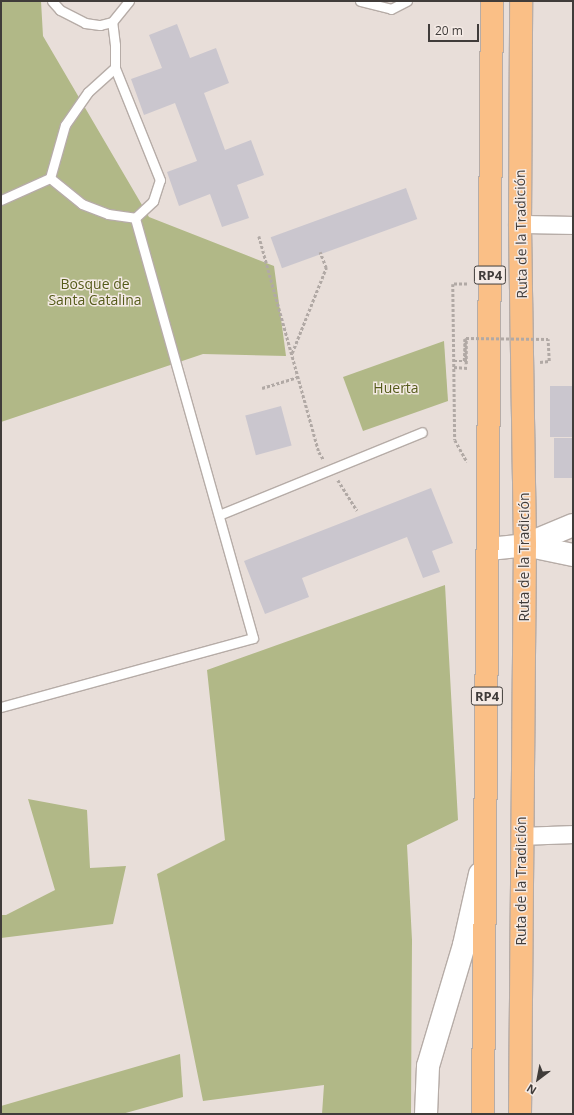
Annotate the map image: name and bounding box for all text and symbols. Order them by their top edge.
scale bar [430,16,481,42]
text: 20 m [435,22,463,39]
street label: Ruta de la Tradición [511,169,531,299]
road number: RP4 [473,264,507,286]
park label: Bosque de Santa Catalina [48,276,142,308]
park label: Huerta [373,380,419,396]
street label: Ruta de la Tradición [516,492,532,622]
road number: RP4 [470,685,504,707]
street label: Ruta de la Tradición [513,816,529,946]
north arrow [518,1059,558,1099]
text: N [524,1081,539,1098]

